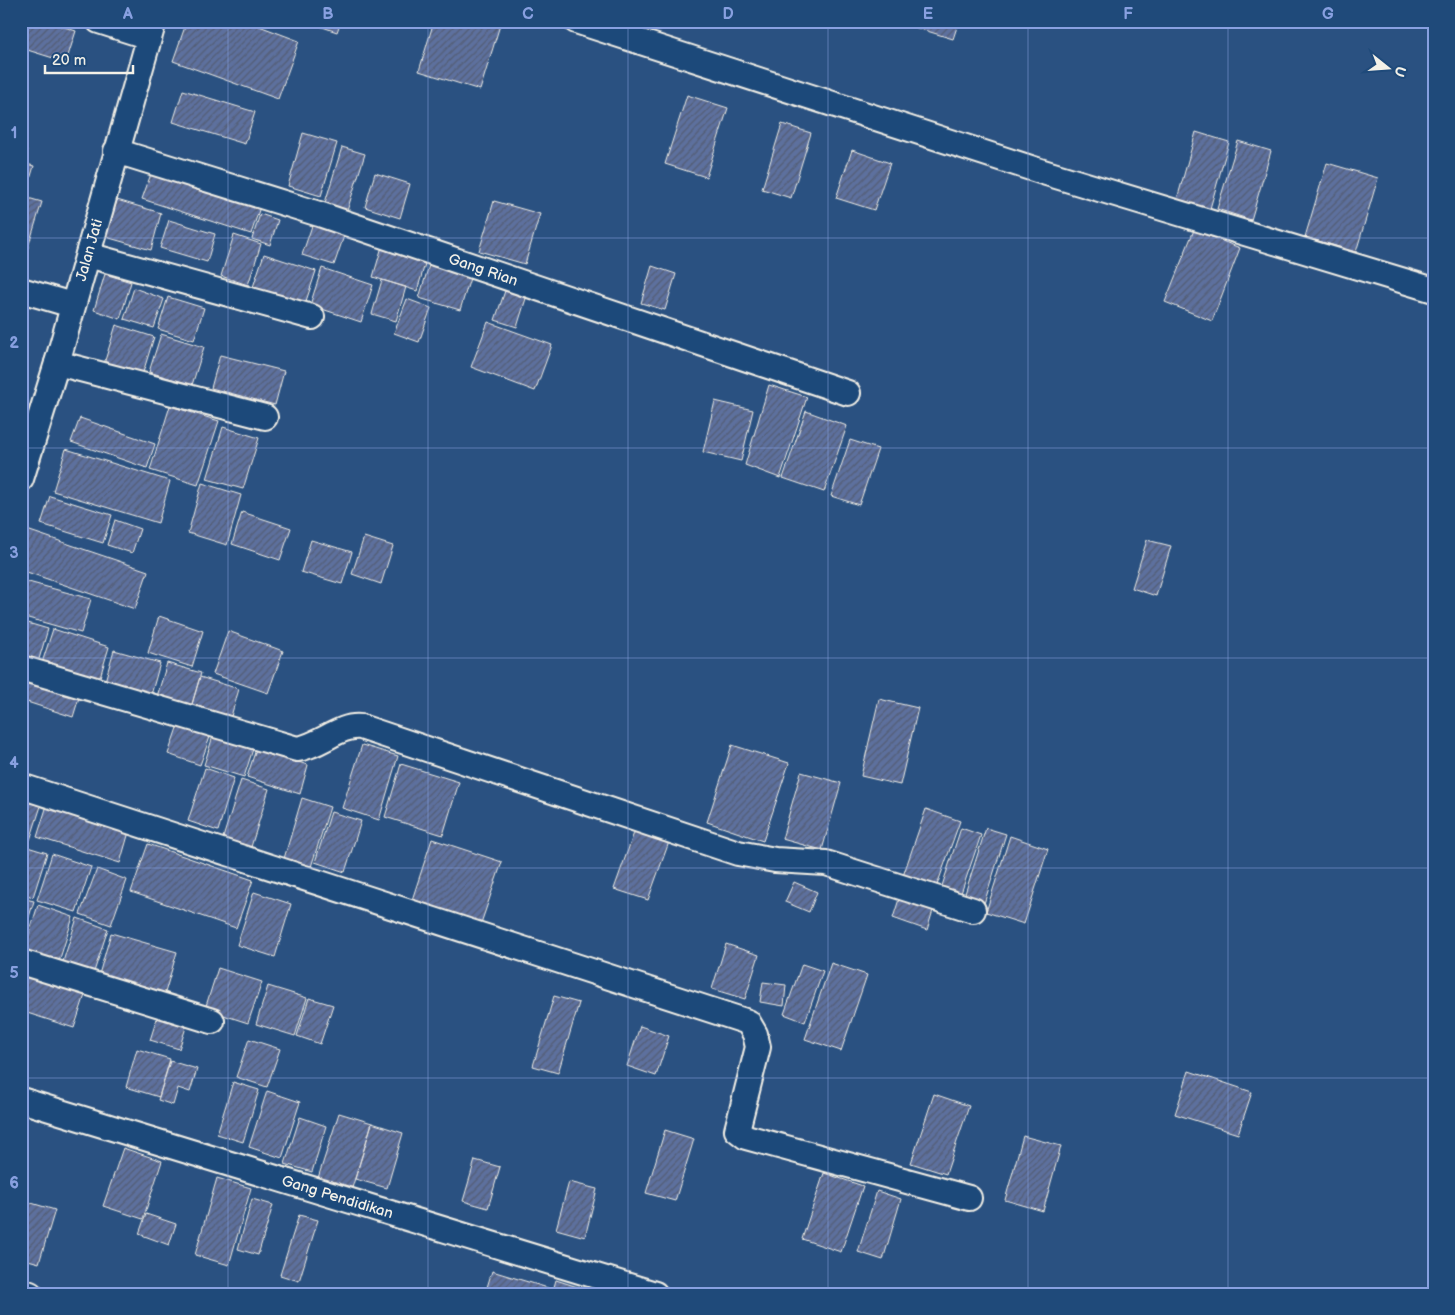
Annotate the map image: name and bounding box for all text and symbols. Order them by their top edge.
text: A [122,5,133,24]
text: B [322,5,334,24]
text: C [522,5,534,24]
text: D [722,5,734,24]
text: E [923,5,933,24]
text: F [1123,5,1133,24]
text: G [1322,5,1334,24]
scale bar [45,42,132,74]
north arrow [1362,42,1412,92]
text: 20 m [52,51,86,70]
text: U [1390,64,1410,79]
text: 1 [11,124,17,143]
street label: Jalan Jati [72,217,107,283]
street label: Gang Rian [446,250,520,291]
text: 2 [9,334,19,353]
text: 3 [9,544,19,563]
text: 4 [9,754,19,773]
text: 5 [9,964,19,983]
street label: Gang Pendidikan [279,1171,395,1223]
text: 6 [9,1174,19,1193]

